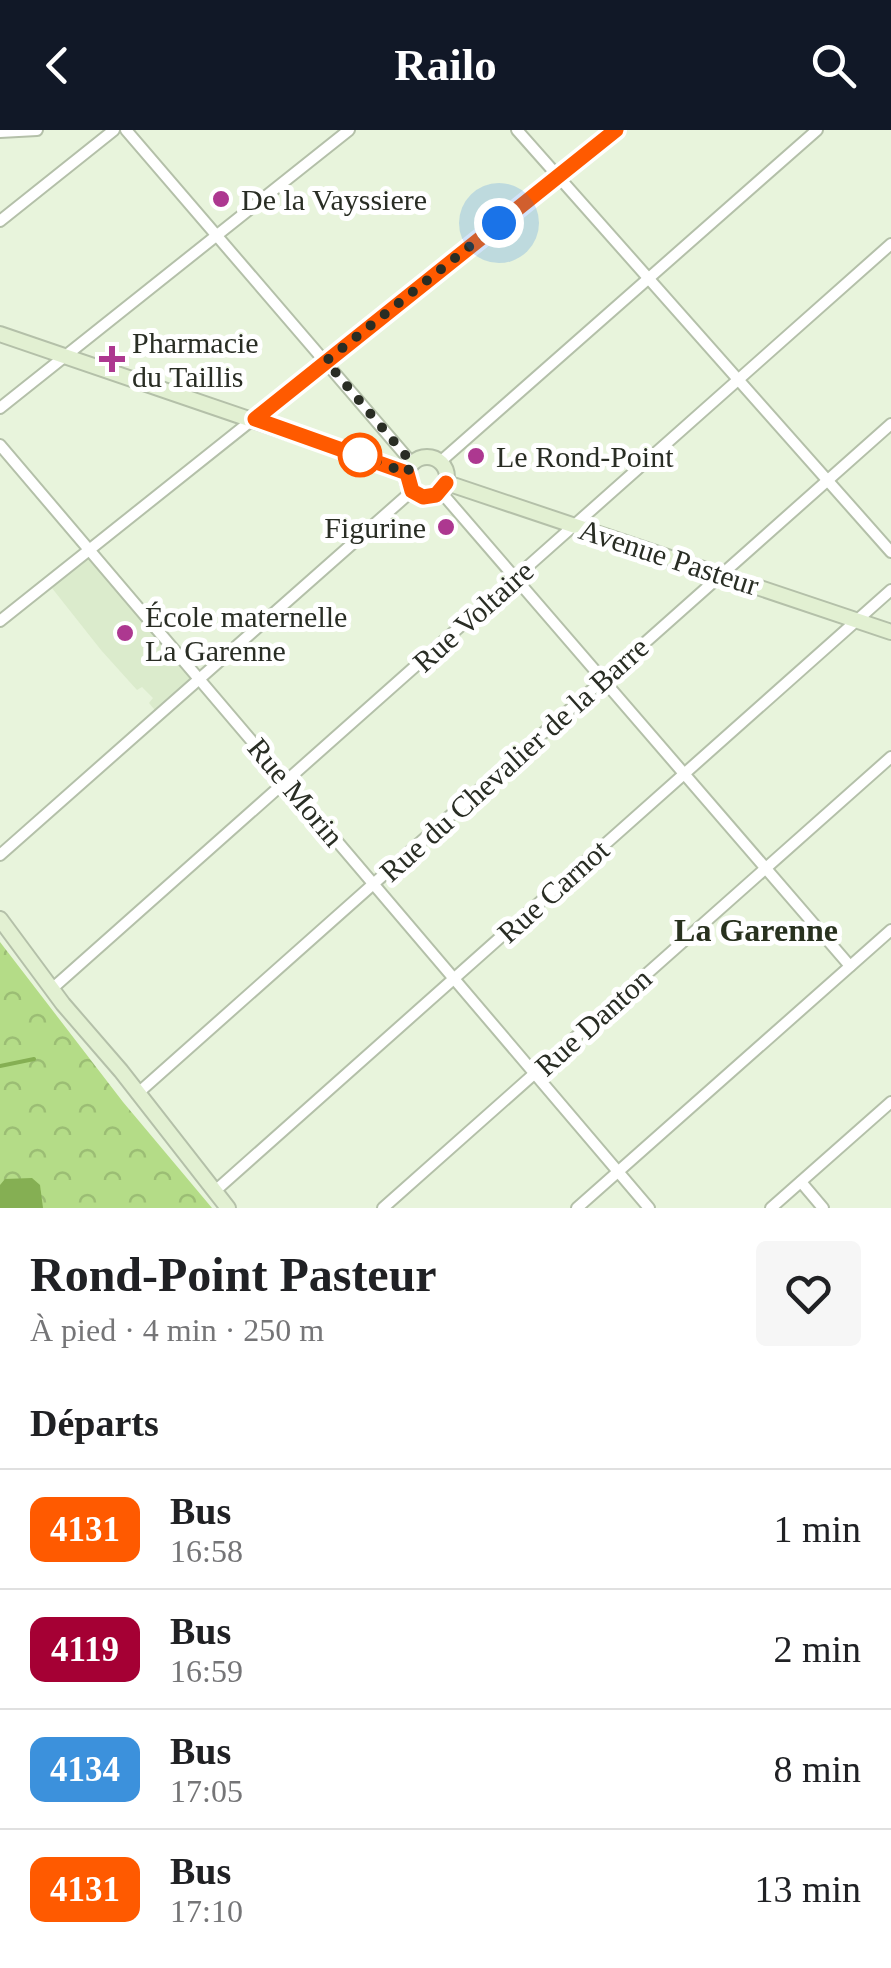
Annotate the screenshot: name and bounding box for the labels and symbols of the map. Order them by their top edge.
place label: De la Vayssiere [241,183,427,216]
marker: De la Vayssiere [210,188,232,210]
your location [474,198,524,248]
place label: Pharmacie du Taillis [132,326,259,393]
marker: Pharmacie du Taillis [101,348,123,370]
unlabelled marker [339,434,381,476]
place label: Le Rond-Point [496,440,674,473]
marker: Le Rond-Point [465,445,487,467]
place label: Figurine [324,511,426,544]
street label: Avenue Pasteur [575,512,763,602]
marker: Figurine [435,516,457,538]
street label: Rue Voltaire [406,554,540,678]
place label: École maternelle La Garenne [145,600,347,667]
marker: École maternelle La Garenne [114,622,136,644]
street label: Rue du Chevalier de la Barre [373,630,655,888]
street label: Rue Morin [241,731,351,853]
street label: Rue Carnot [491,832,616,949]
district label: La Garenne [674,912,838,948]
street label: Rue Danton [528,962,658,1082]

